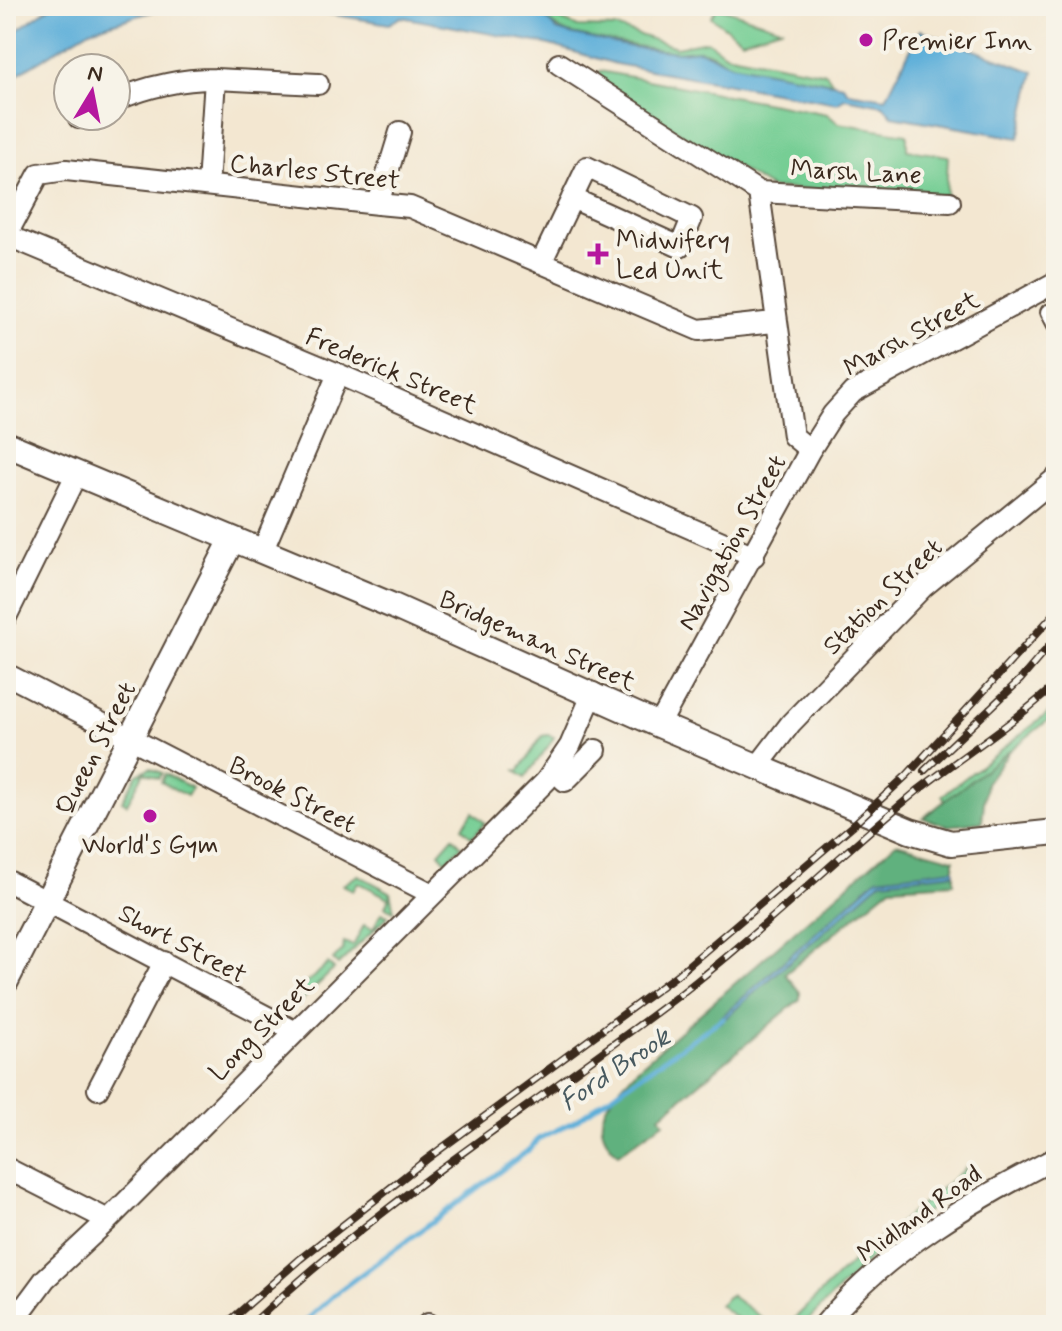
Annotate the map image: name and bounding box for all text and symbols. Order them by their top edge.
place label: Premier Inn [882,25,1032,59]
marker: Premier Inn [857,31,875,49]
north arrow [52,52,132,132]
text: N [85,59,105,89]
street label: Charles Street [228,147,402,199]
street label: Marsh Lane [789,153,922,193]
place label: Midwifery Led Unit [616,224,730,288]
marker: Midwifery Led Unit [587,243,609,265]
street label: Marsh Street [838,283,986,386]
street label: Frederick Street [300,320,482,423]
street label: Navigation Street [670,449,797,638]
street label: Station Street [816,532,951,663]
street label: Bridgeman Street [434,583,641,700]
street label: Queen Street [49,676,145,821]
street label: Brook Street [223,749,361,842]
marker: World's Gym [141,807,159,825]
place label: World's Gym [82,829,218,863]
street label: Short Street [112,897,252,993]
street label: Long Street [202,969,324,1091]
water label: Ford Brook [553,1018,680,1121]
street label: Midland Road [851,1158,989,1271]

